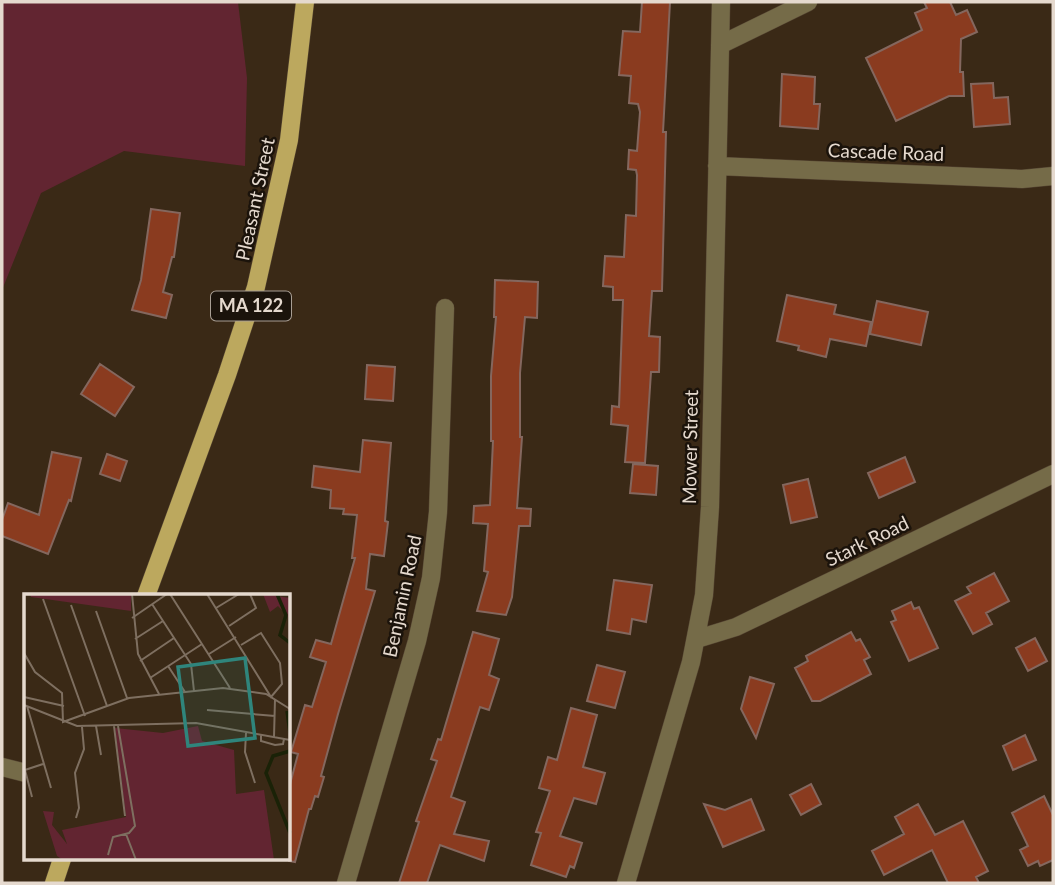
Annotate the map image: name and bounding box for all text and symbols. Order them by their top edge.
street label: Pleasant Street [230,135,279,262]
street label: Cascade Road [827,138,945,165]
road number: MA 122 [211,292,291,320]
street label: Mower Street [677,390,702,504]
street label: Stark Road [821,511,912,571]
street label: Benjamin Road [377,533,426,659]
inset map [24,594,290,860]

